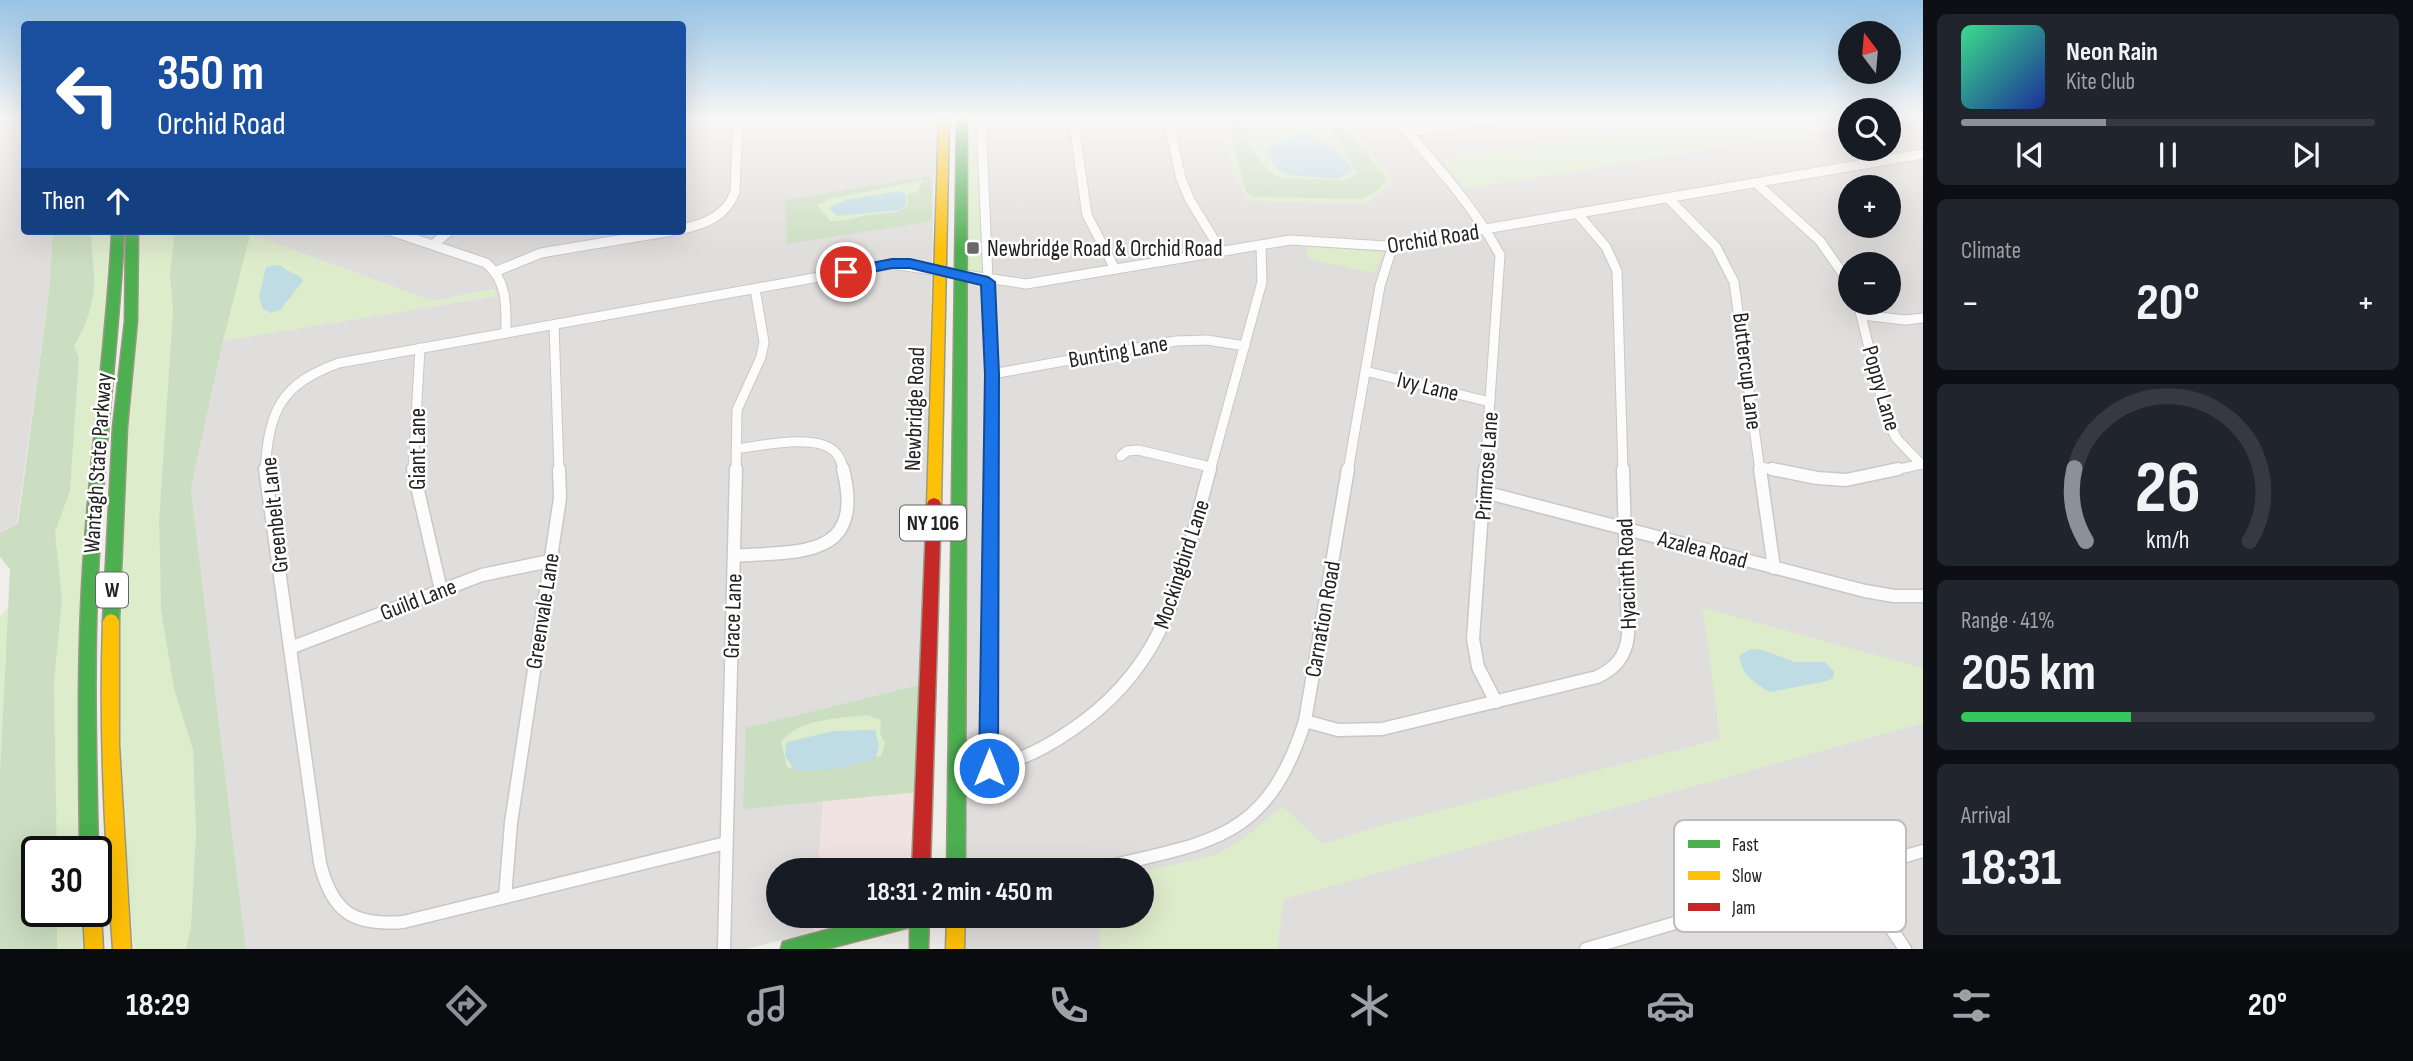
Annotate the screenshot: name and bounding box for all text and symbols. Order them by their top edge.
north arrow [1838,21,1900,84]
map controls [1838,21,1901,315]
text: Neon Rain [2066,37,2158,68]
text: 350 m [157,45,264,104]
icon: left [42,49,133,140]
text: Kite Club [2066,68,2135,96]
button: search [1838,98,1901,161]
text: Orchid Road [157,105,286,144]
icon: previous [2011,136,2049,174]
icon: pause [2149,136,2187,174]
icon: next [2287,136,2325,174]
button: + [1838,175,1901,238]
icon: ahead [99,182,137,220]
text: Then [42,186,85,217]
street label: Orchid Road [1385,218,1481,260]
place label: Newbridge Road & Orchid Road [987,235,1223,263]
text: Climate [1961,237,2021,265]
marker: Newbridge Road & Orchid Road [965,240,981,256]
pin [816,242,876,302]
button: − [1838,252,1901,315]
icon: arrive [827,253,865,291]
text: 20° [2136,272,2200,335]
text: − [1961,281,1980,326]
text: + [2356,281,2375,326]
street label: Buttercup Lane [1726,311,1768,431]
street label: Bunting Lane [1066,329,1170,374]
street label: Poppy Lane [1856,343,1907,434]
street label: Newbridge Road [899,347,931,472]
street label: Ivy Lane [1394,366,1461,408]
street label: Wantagh State Parkway [78,372,118,554]
street label: Giant Lane [404,408,432,490]
street label: Primrose Lane [1469,411,1505,521]
text: 26 [2135,445,2201,533]
street label: Greenbelt Lane [255,456,295,574]
street label: Mockingbird Lane [1148,496,1216,632]
road number: NY 106 [900,505,966,540]
street label: Hyacinth Road [1611,518,1643,630]
street label: Azalea Road [1654,524,1751,575]
text: km/h [2146,524,2190,555]
street label: Greenvale Lane [520,551,566,671]
street label: Carnation Road [1299,559,1347,680]
road number: W [96,572,128,608]
street label: Guild Lane [376,573,460,627]
street label: Grace Lane [718,573,748,659]
text: Range · 41% [1961,607,2055,635]
text: 205 km [1961,642,2096,705]
position arrow [952,731,1026,805]
text: Arrival [1961,802,2010,830]
legend [1674,820,1906,932]
text: Fast [1732,834,1759,857]
speed limit sign: 30 [21,836,112,927]
text: 18:31 [1961,837,2061,900]
text: Slow [1732,865,1762,888]
text: 18:31 · 2 min · 450 m [867,877,1053,908]
text: Jam [1731,897,1755,920]
icon: directions [442,981,491,1030]
icon: music [743,981,792,1030]
icon: phone [1044,981,1093,1030]
icon: climate [1345,981,1394,1030]
icon: car [1646,981,1695,1030]
icon: filters [1947,981,1996,1030]
text: 18:29 [126,986,190,1025]
text: 20° [2248,986,2287,1025]

